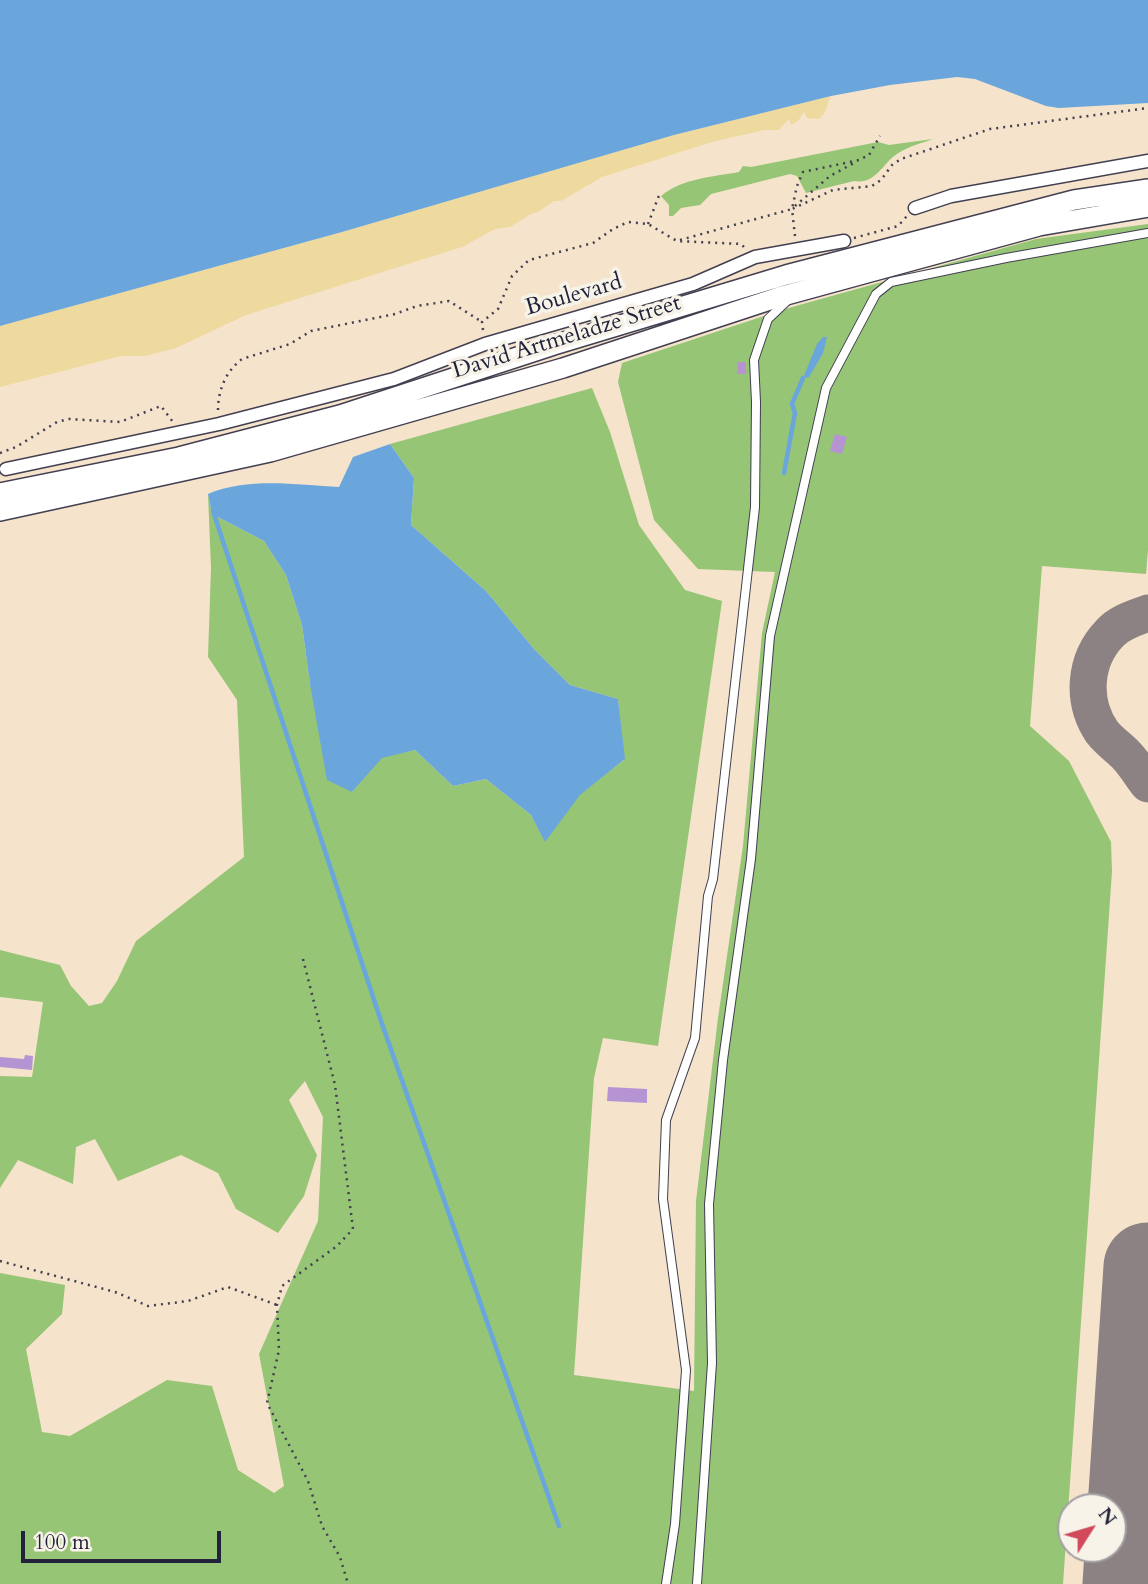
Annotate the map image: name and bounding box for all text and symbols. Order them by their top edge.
street label: Boulevard [523,269,625,323]
street label: David Artmeladze Street [449,290,685,386]
north arrow [1057,1493,1127,1563]
text: N [1092,1502,1123,1531]
scale bar [24,1518,224,1562]
text: 100 m [34,1528,90,1557]

